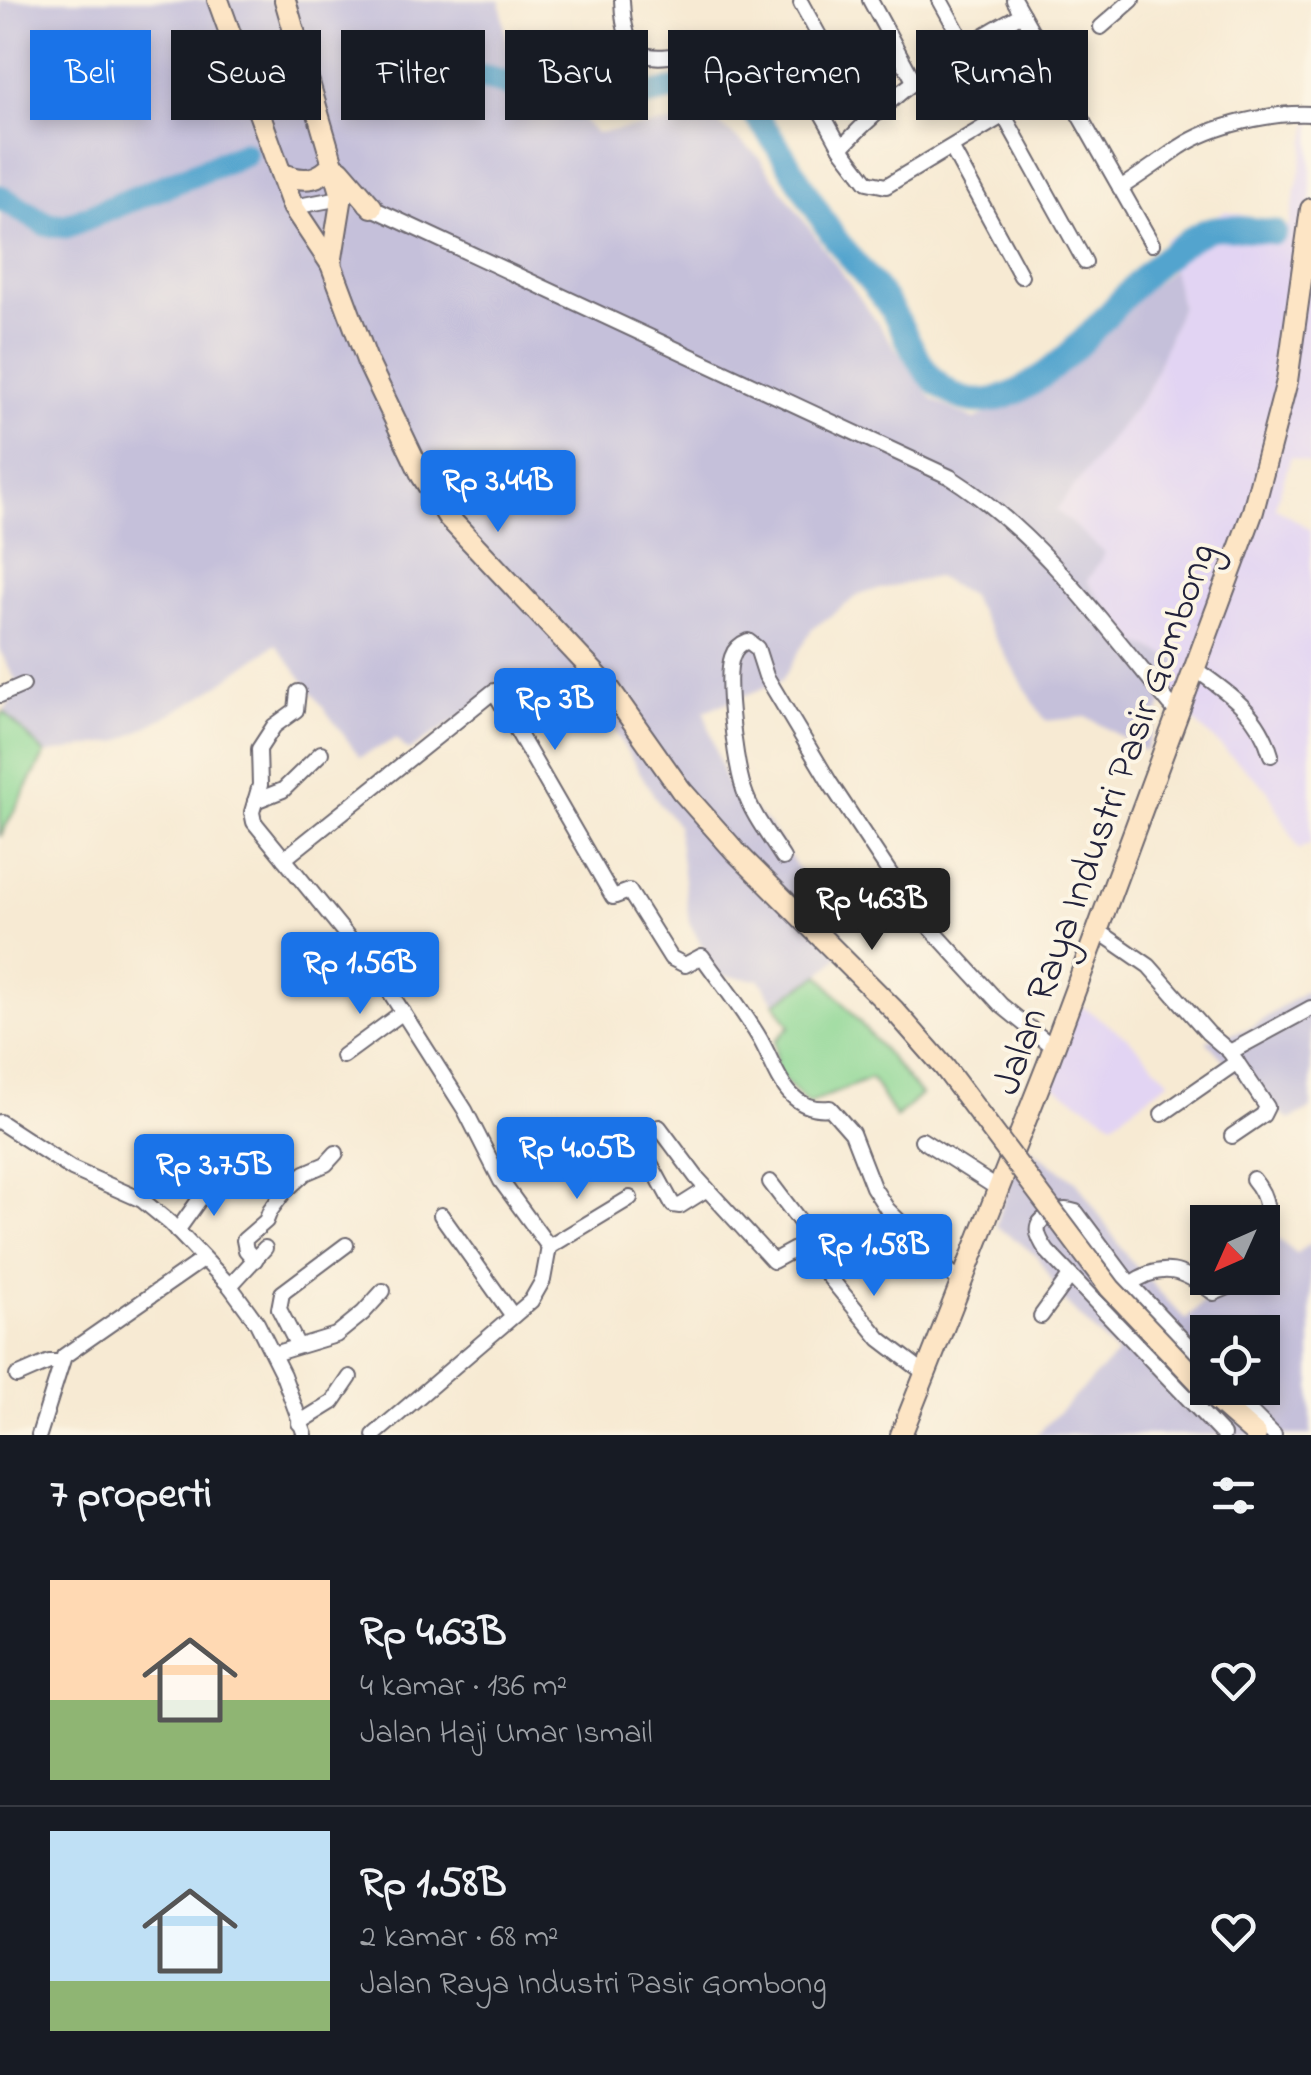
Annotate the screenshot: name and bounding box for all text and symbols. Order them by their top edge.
chip: Beli [30,30,151,120]
chip: Sewa [171,30,321,120]
chip: Filter [341,30,485,120]
chip: Baru [505,30,648,120]
chip: Apartemen [668,30,896,120]
chip: Rumah [916,30,1088,120]
pin: Rp 3.44B [395,450,601,535]
text: Rp 3.44B [443,459,553,506]
street label: Jalan Raya Industri Pasir Gombong [979,535,1234,1104]
pin: Rp 3B [485,668,625,753]
text: Rp 3B [516,677,594,724]
pin: Rp 4.63B [769,868,975,953]
text: Rp 4.63B [816,877,928,924]
pin: Rp 1.56B [257,932,463,1017]
text: Rp 1.56B [303,941,417,988]
pin: Rp 4.05B [474,1117,680,1202]
text: Rp 4.05B [519,1126,635,1173]
pin: Rp 3.75B [111,1134,317,1219]
text: Rp 3.75B [156,1143,272,1190]
north arrow [1190,1205,1280,1295]
map controls [1190,1205,1280,1405]
pin: Rp 1.58B [771,1214,977,1299]
text: Rp 1.58B [818,1223,930,1270]
button: locate [1190,1315,1280,1405]
text: 7 properti [50,1465,212,1526]
icon: filters [1206,1468,1261,1523]
text: Rp 4.63B [360,1603,507,1664]
icon: home [130,1620,250,1740]
icon: heart [1206,1653,1261,1708]
text: 4 kamar · 136 m² [360,1664,567,1711]
text: Jalan Haji Umar Ismail [360,1711,653,1758]
text: Rp 1.58B [360,1854,507,1915]
icon: home [130,1871,250,1991]
icon: heart [1206,1904,1261,1959]
text: 2 kamar · 68 m² [360,1915,558,1962]
text: Jalan Raya Industri Pasir Gombong [360,1962,827,2009]

